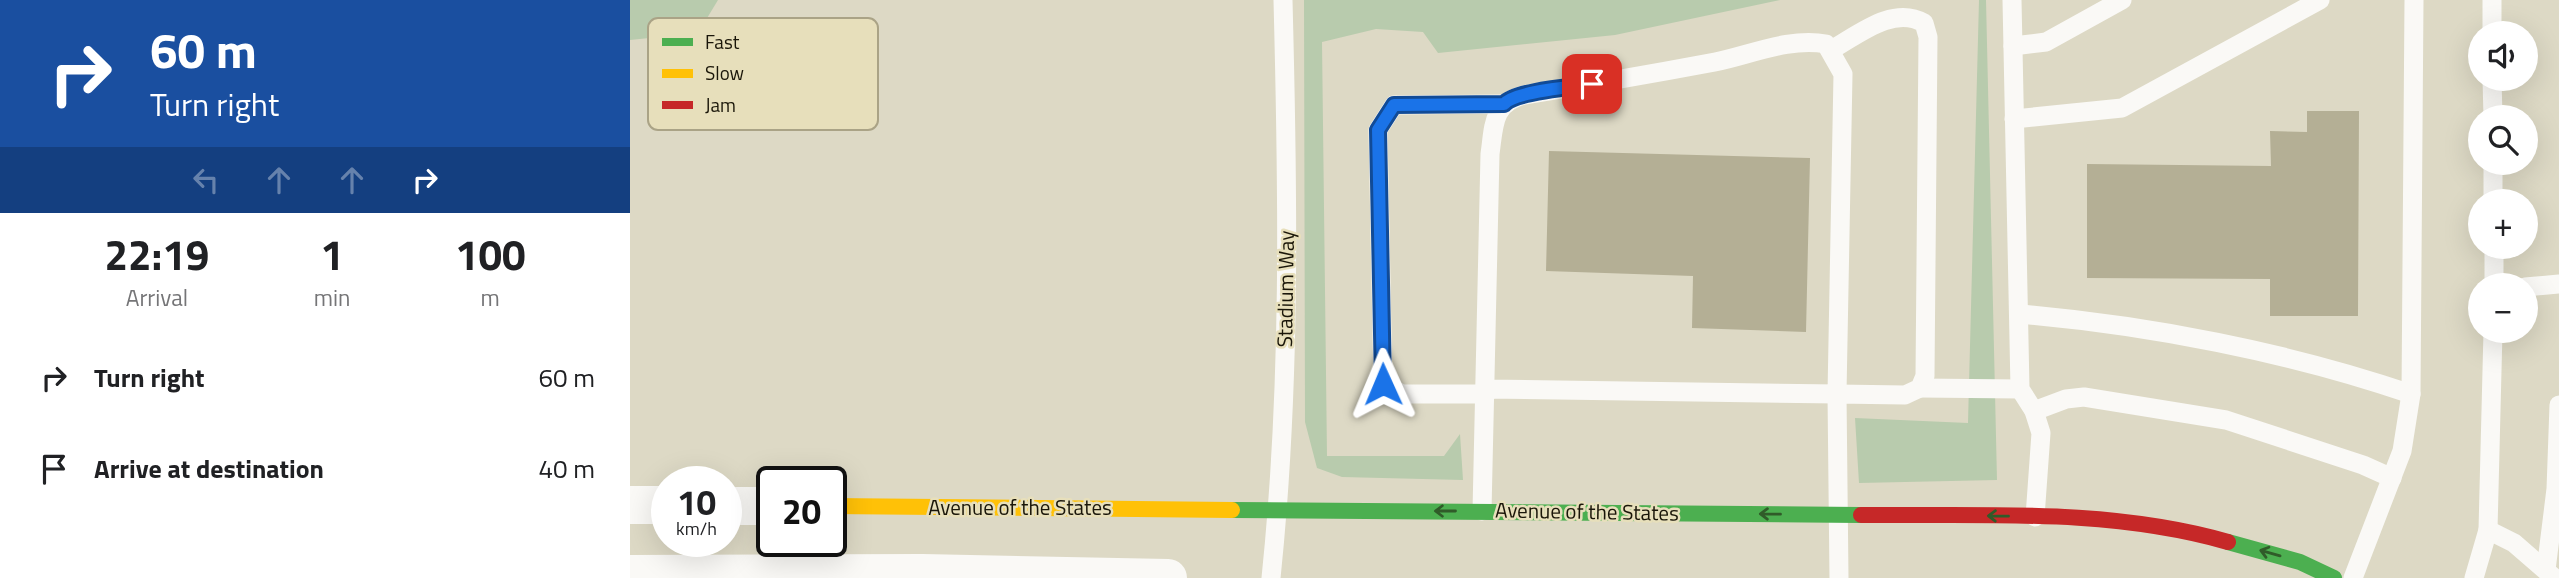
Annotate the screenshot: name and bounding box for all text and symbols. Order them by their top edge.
text: 60 m [150,12,257,87]
legend [648,18,878,130]
map controls [2468,21,2538,343]
button: sound [2468,21,2538,91]
text: Fast [705,27,740,56]
icon: right [35,28,126,119]
pin [1562,54,1622,114]
text: Slow [705,58,744,87]
icon: arrive [1573,65,1611,103]
text: Turn right [150,80,279,128]
text: Jam [705,90,736,119]
button: search [2468,105,2538,175]
icon: left [187,161,225,199]
icon: ahead [260,161,298,199]
icon: ahead [333,161,371,199]
icon: right [406,161,444,199]
button: + [2468,189,2538,259]
text: 22:19 [104,222,209,286]
text: 1 [320,222,344,286]
text: 100 [455,222,525,286]
street label: Stadium Way [1268,230,1302,348]
button: − [2468,273,2538,343]
text: Arrival [126,280,188,315]
text: min [314,280,350,315]
text: m [481,280,500,315]
position arrow [1346,347,1420,421]
text: Turn right [94,358,205,397]
text: 60 m [538,358,595,397]
icon: right [35,359,73,397]
text: Arrive at destination [94,449,324,488]
text: 40 m [538,449,595,488]
icon: arrive [35,450,73,488]
speed limit sign: 20 [756,466,847,557]
text: 10 [677,475,716,529]
street label: Avenue of the States [928,491,1112,523]
street label: Avenue of the States [1495,493,1679,529]
one-way arrow [1434,504,1457,518]
one-way arrow [1759,507,1782,521]
one-way arrow [1987,510,2010,523]
text: km/h [676,515,717,542]
one-way arrow [2260,546,2282,559]

